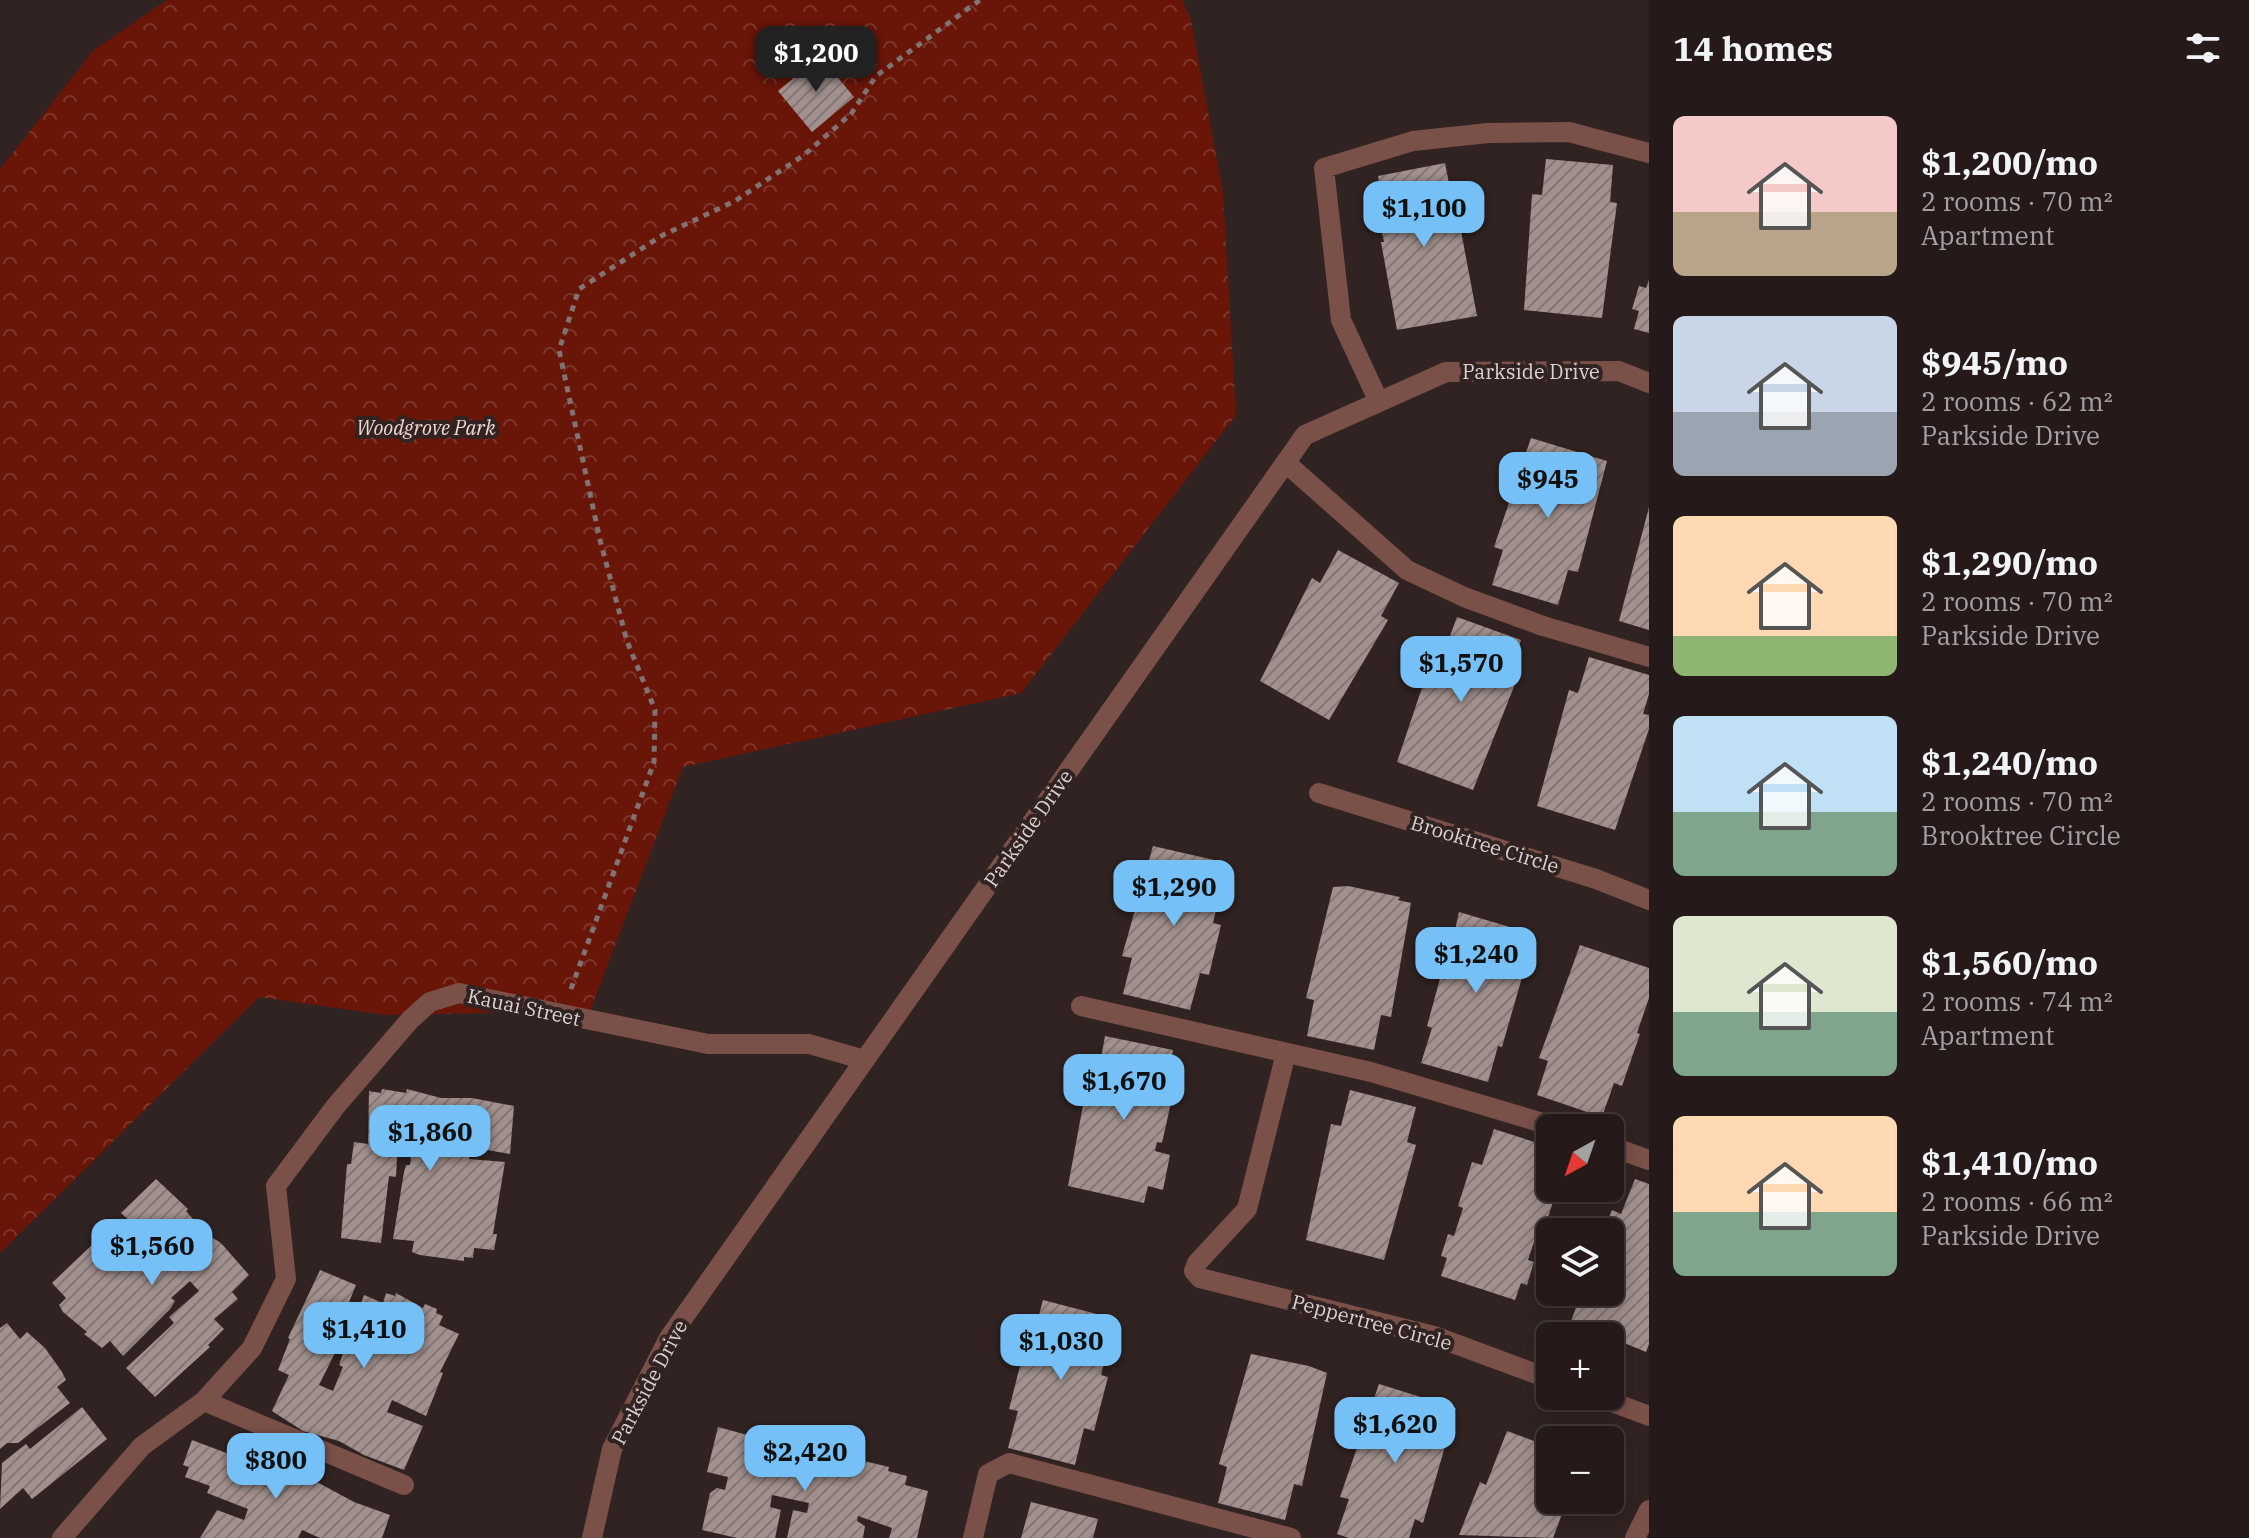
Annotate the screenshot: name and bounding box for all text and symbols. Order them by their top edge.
pin: $1,200 [751,26,881,94]
text: 14 homes [1673,26,1833,70]
icon: filters [2181,26,2225,70]
text: $1,200 [773,35,859,69]
text: $1,200/mo [1921,140,2098,184]
icon: home [1737,148,1833,244]
pin: $1,100 [1359,181,1489,249]
text: 2 rooms · 70 m² [1921,184,2113,218]
text: $1,100 [1381,190,1467,224]
text: Apartment [1921,218,2054,252]
text: $945/mo [1921,340,2068,384]
icon: home [1737,348,1833,444]
street label: Parkside Drive [1462,358,1600,385]
text: 2 rooms · 62 m² [1921,384,2113,418]
park label: Woodgrove Park [356,414,496,441]
text: Parkside Drive [1921,418,2100,452]
pin: $945 [1501,452,1595,520]
text: $945 [1517,461,1579,495]
text: $1,290/mo [1921,540,2098,584]
icon: home [1737,548,1833,644]
text: 2 rooms · 70 m² [1921,584,2113,618]
text: Parkside Drive [1921,618,2100,652]
pin: $1,570 [1396,636,1526,704]
text: $1,570 [1418,645,1504,679]
text: $1,240/mo [1921,740,2098,784]
icon: home [1737,748,1833,844]
street label: Parkside Drive [977,764,1079,892]
text: 2 rooms · 70 m² [1921,784,2113,818]
street label: Brooktree Circle [1408,809,1562,879]
text: Brooktree Circle [1921,818,2121,852]
pin: $1,290 [1109,860,1239,928]
text: $1,290 [1131,869,1217,903]
pin: $1,240 [1411,927,1541,995]
text: $1,240 [1433,936,1519,970]
text: $1,560/mo [1921,940,2098,984]
icon: home [1737,948,1833,1044]
street label: Kauai Street [465,982,583,1032]
text: 2 rooms · 74 m² [1921,984,2113,1018]
text: Apartment [1921,1018,2054,1052]
pin: $1,670 [1059,1054,1189,1122]
text: $1,670 [1081,1063,1167,1097]
pin: $1,860 [365,1105,495,1173]
text: $1,860 [387,1114,473,1148]
north arrow [1536,1114,1624,1202]
map controls [1536,1114,1624,1514]
text: $1,410/mo [1921,1140,2098,1184]
icon: home [1737,1148,1833,1244]
text: 2 rooms · 66 m² [1921,1184,2113,1218]
button: layers [1536,1218,1624,1306]
text: Parkside Drive [1921,1218,2100,1252]
pin: $1,560 [87,1219,217,1287]
text: $1,560 [109,1228,195,1262]
street label: Peppertree Circle [1289,1288,1455,1356]
pin: $1,410 [299,1302,429,1370]
text: $1,410 [321,1311,407,1345]
pin: $1,030 [996,1314,1126,1382]
street label: Parkside Drive [605,1315,693,1449]
button: + [1536,1322,1624,1410]
text: $1,030 [1018,1323,1104,1357]
pin: $1,620 [1330,1397,1460,1465]
text: $1,620 [1352,1406,1438,1440]
pin: $2,420 [740,1425,870,1493]
button: − [1536,1426,1624,1514]
pin: $800 [229,1433,323,1501]
text: $2,420 [762,1434,848,1468]
text: $800 [245,1442,307,1476]

